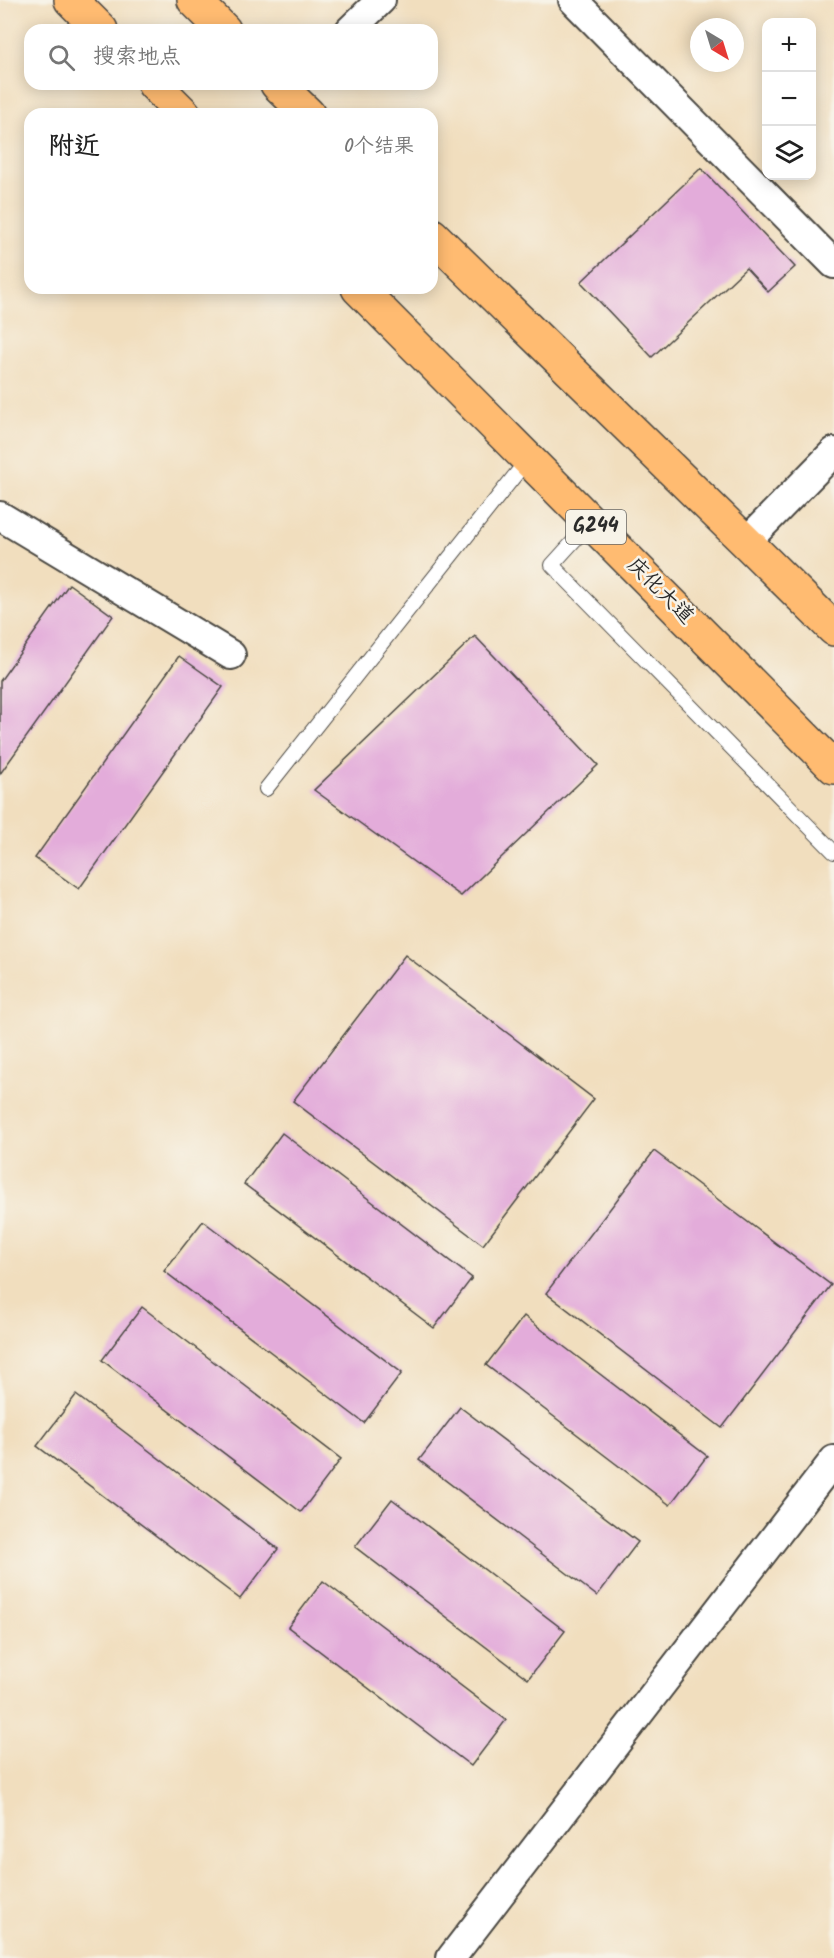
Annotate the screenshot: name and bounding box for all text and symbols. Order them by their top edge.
north arrow [690,18,744,72]
map controls [762,18,816,180]
button: + [762,18,816,72]
search box [24,24,438,90]
text: 搜索地点 [93,40,181,75]
icon: search [45,41,78,74]
button: − [762,72,816,126]
text: 附近 [48,126,100,168]
button: layers [762,126,816,180]
text: 0个结果 [344,131,414,163]
road number: G244 [566,510,626,544]
street label: 庆化大道 [619,550,701,632]

